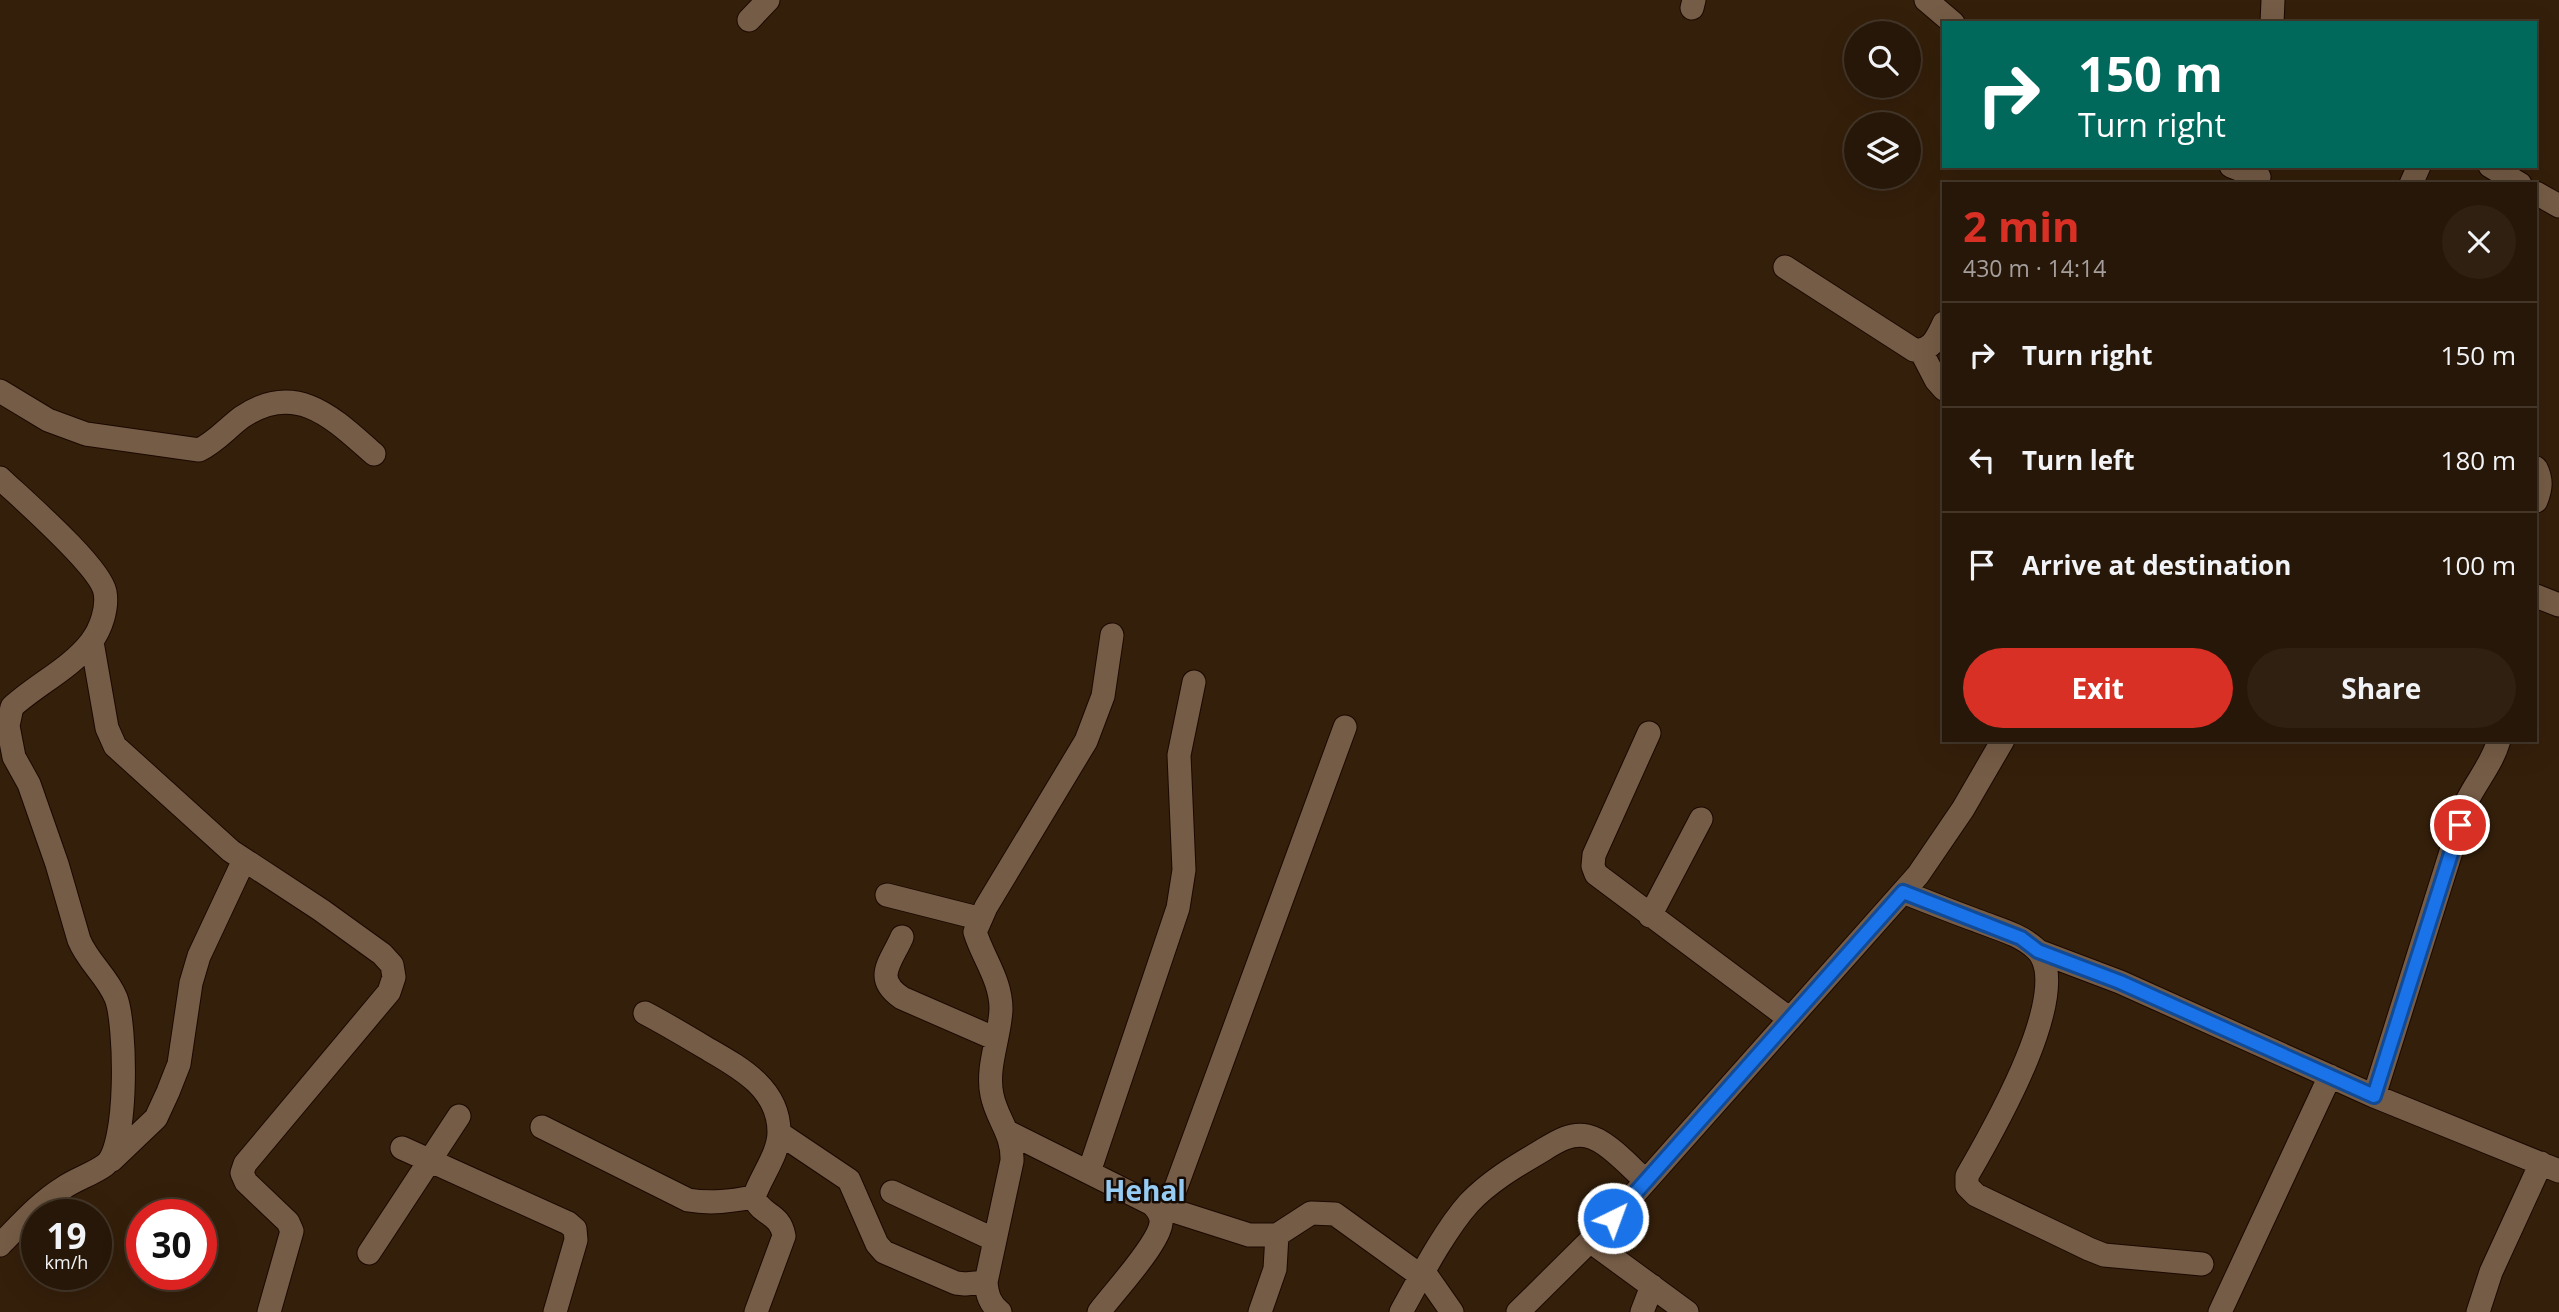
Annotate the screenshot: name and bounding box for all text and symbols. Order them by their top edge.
map controls [1844,21,1921,189]
button: search [1844,21,1921,98]
text: 150 m [2078,40,2223,106]
icon: right [1963,49,2054,140]
text: Turn right [2078,103,2226,146]
button: layers [1844,112,1921,189]
text: 2 min [1963,197,2080,254]
button: close [2442,205,2516,279]
text: 430 m · 14:14 [1963,252,2106,284]
icon: right [1963,336,2001,374]
text: Turn right [2022,337,2153,373]
text: 150 m [2441,337,2516,373]
icon: left [1963,441,2001,479]
text: Turn left [2022,442,2134,478]
text: 180 m [2441,442,2516,478]
icon: arrive [1963,546,2001,584]
text: Arrive at destination [2022,547,2291,583]
text: 100 m [2441,547,2516,583]
button: Exit [1963,648,2233,728]
button: Share [2247,648,2516,728]
pin [2430,795,2490,855]
icon: arrive [2441,806,2479,844]
district label: Hehal [1104,1171,1186,1209]
position arrow [1576,1181,1650,1255]
speed limit sign: 30 [126,1199,217,1290]
text: 19 [46,1212,87,1259]
text: km/h [45,1250,88,1274]

